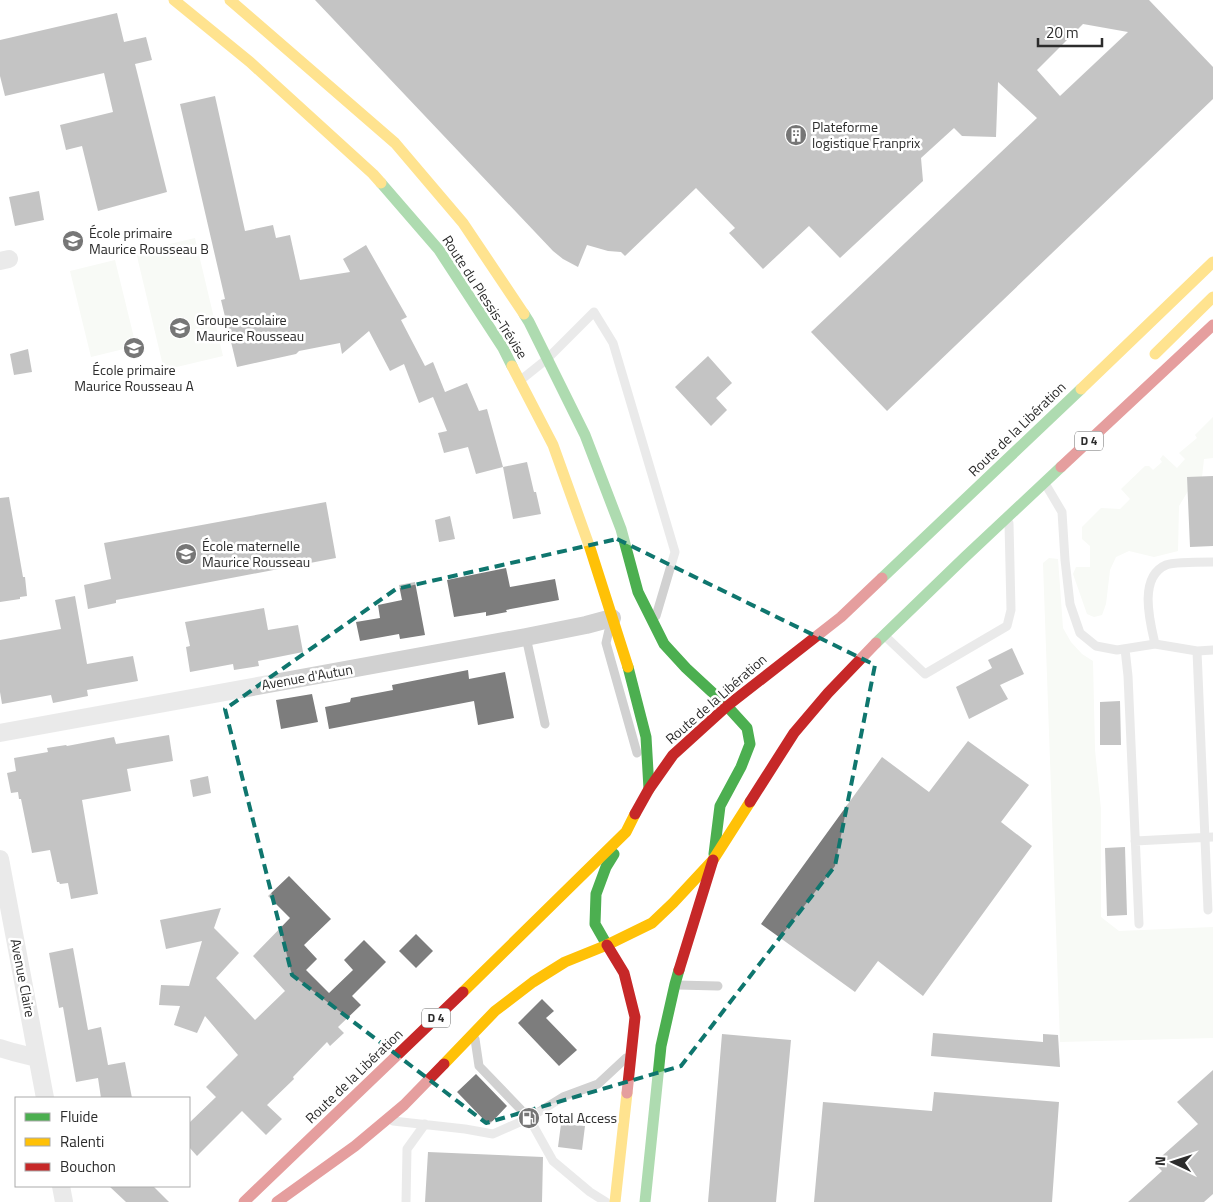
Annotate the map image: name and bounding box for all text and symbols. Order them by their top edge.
scale bar [1038,15,1102,47]
text: 20 m [1046,21,1079,44]
place label: Plateforme logistique Franprix [812,116,921,153]
building icon: Plateforme logistique Franprix [784,123,808,147]
place label: École primaire Maurice Rousseau B [89,222,209,259]
school or university icon: École primaire Maurice Rousseau B [61,229,85,253]
street label: Route du Plessis-Trévise [437,231,533,363]
place label: Groupe scolaire Maurice Rousseau [196,309,304,346]
school or university icon: Groupe scolaire Maurice Rousseau [168,316,192,340]
school or university icon: École primaire Maurice Rousseau A [122,336,146,360]
place label: École primaire Maurice Rousseau A [74,359,194,396]
street label: Route de la Libération [963,377,1070,481]
road number: D 4 [1075,432,1103,451]
place label: École maternelle Maurice Rousseau [202,535,310,572]
school or university icon: École maternelle Maurice Rousseau [174,542,198,566]
street label: Route de la Libération [660,649,771,749]
street label: Avenue d'Autun [260,658,354,695]
street label: Avenue Claire [6,937,41,1019]
road number: D 4 [422,1008,450,1028]
street label: Route de la Libération [300,1024,407,1128]
legend [15,1097,190,1187]
text: Fluide [60,1105,98,1128]
fuel station icon: Total Access [517,1106,541,1130]
place label: Total Access [545,1107,617,1128]
text: Ralenti [60,1130,104,1153]
north arrow [1148,1137,1198,1187]
text: Bouchon [60,1155,116,1178]
text: N [1149,1155,1170,1167]

